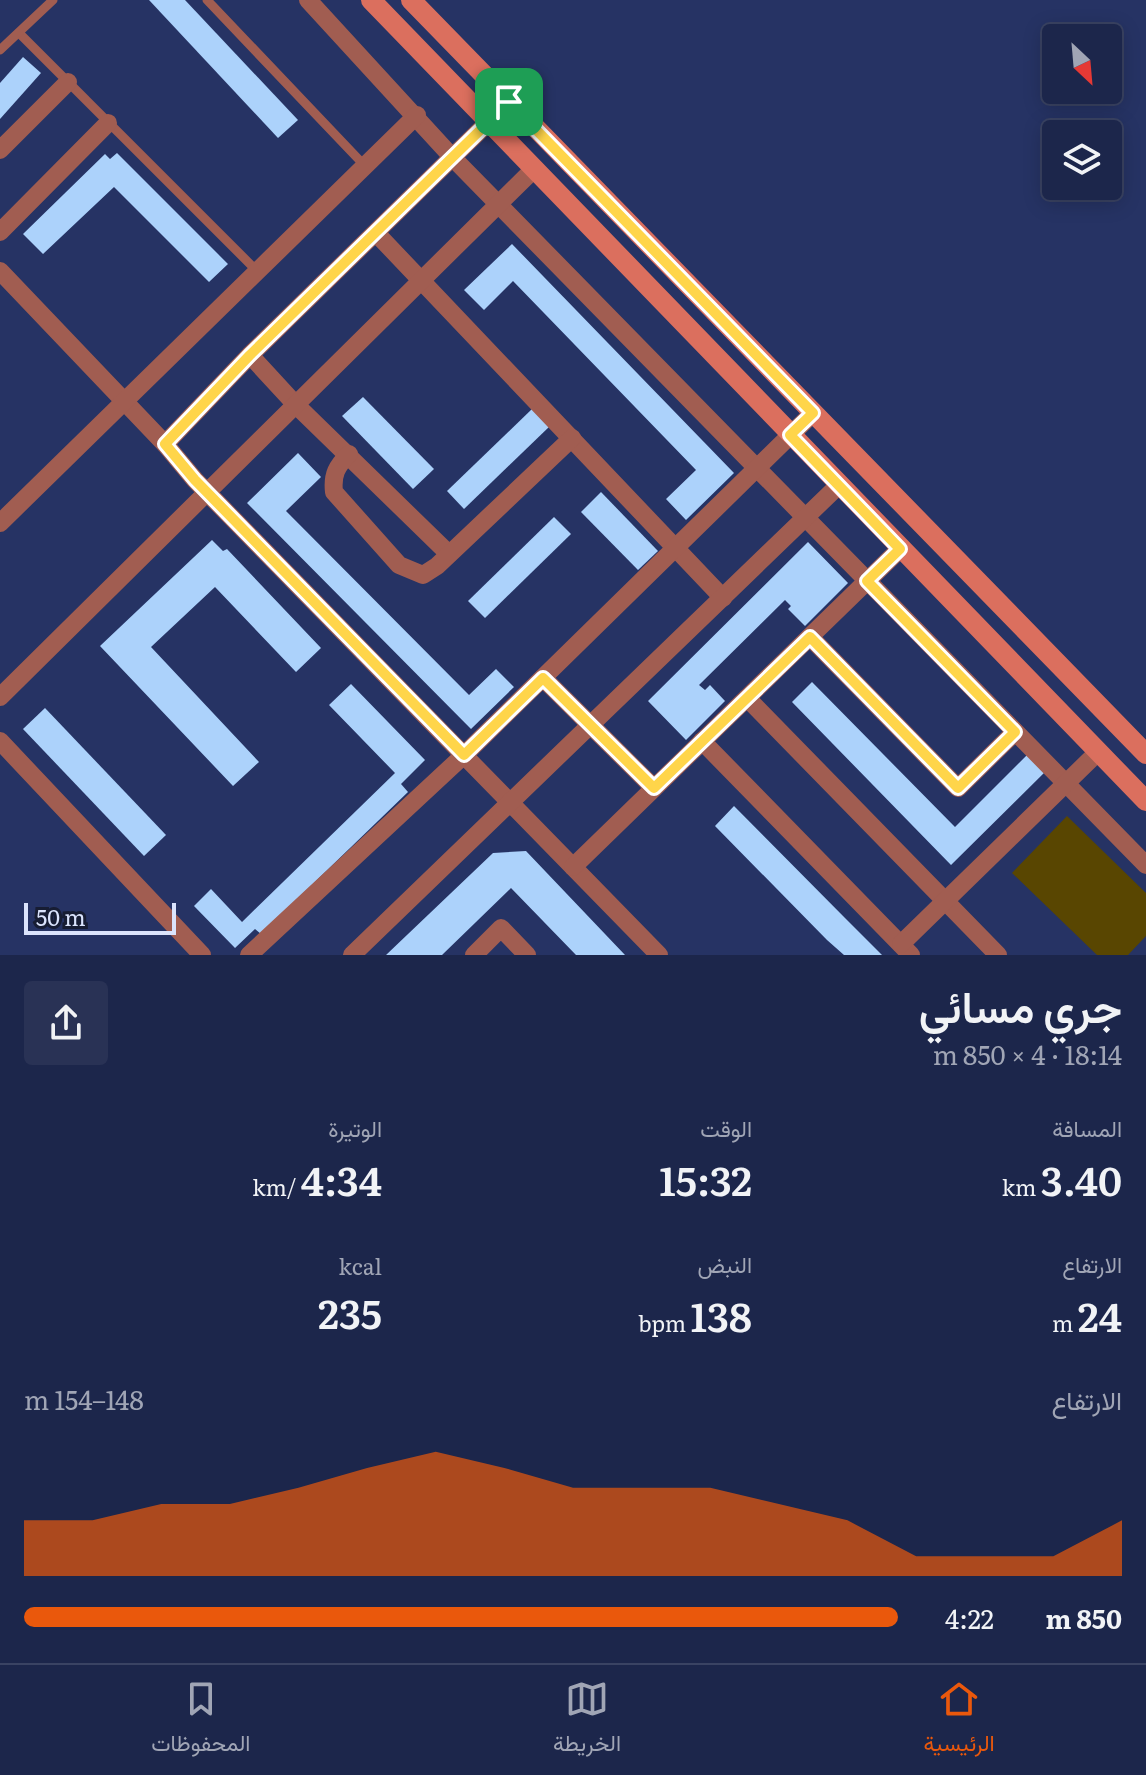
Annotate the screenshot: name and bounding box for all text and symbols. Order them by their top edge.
north arrow [1042,24,1122,104]
map controls [1042,24,1122,200]
pin [475,68,543,136]
icon: arrive [487,80,531,124]
button: layers [1042,120,1122,200]
scale bar [24,899,176,935]
text: 50 m [36,900,86,933]
text: جري مسائي [919,971,1122,1037]
button: share [24,981,108,1065]
text: 18:14 · 4 × 850 m [933,1034,1122,1073]
text: الوتيرة [328,1111,382,1144]
text: الوقت [700,1111,752,1144]
text: المسافة [1052,1111,1122,1144]
text: 4:34 [301,1149,382,1208]
text: 15:32 [659,1149,752,1208]
text: 3.40 [1041,1149,1122,1208]
text: /km [252,1170,301,1203]
text: km [1002,1170,1041,1203]
text: النبض [698,1247,752,1280]
text: الارتفاع [1062,1247,1122,1280]
text: kcal [339,1249,382,1282]
text: 235 [318,1282,382,1341]
text: 138 [691,1285,752,1344]
text: 24 [1078,1285,1122,1344]
text: bpm [638,1306,691,1339]
text: m [1052,1306,1078,1339]
text: 148–154 m [24,1379,144,1418]
text: الارتفاع [1051,1379,1122,1418]
text: 4:22 [945,1598,994,1637]
text: 850 m [1045,1598,1122,1637]
tab: المحفوظات [151,1677,250,1763]
tab: الخريطة [553,1677,621,1763]
tab: الرئيسية [924,1677,995,1763]

